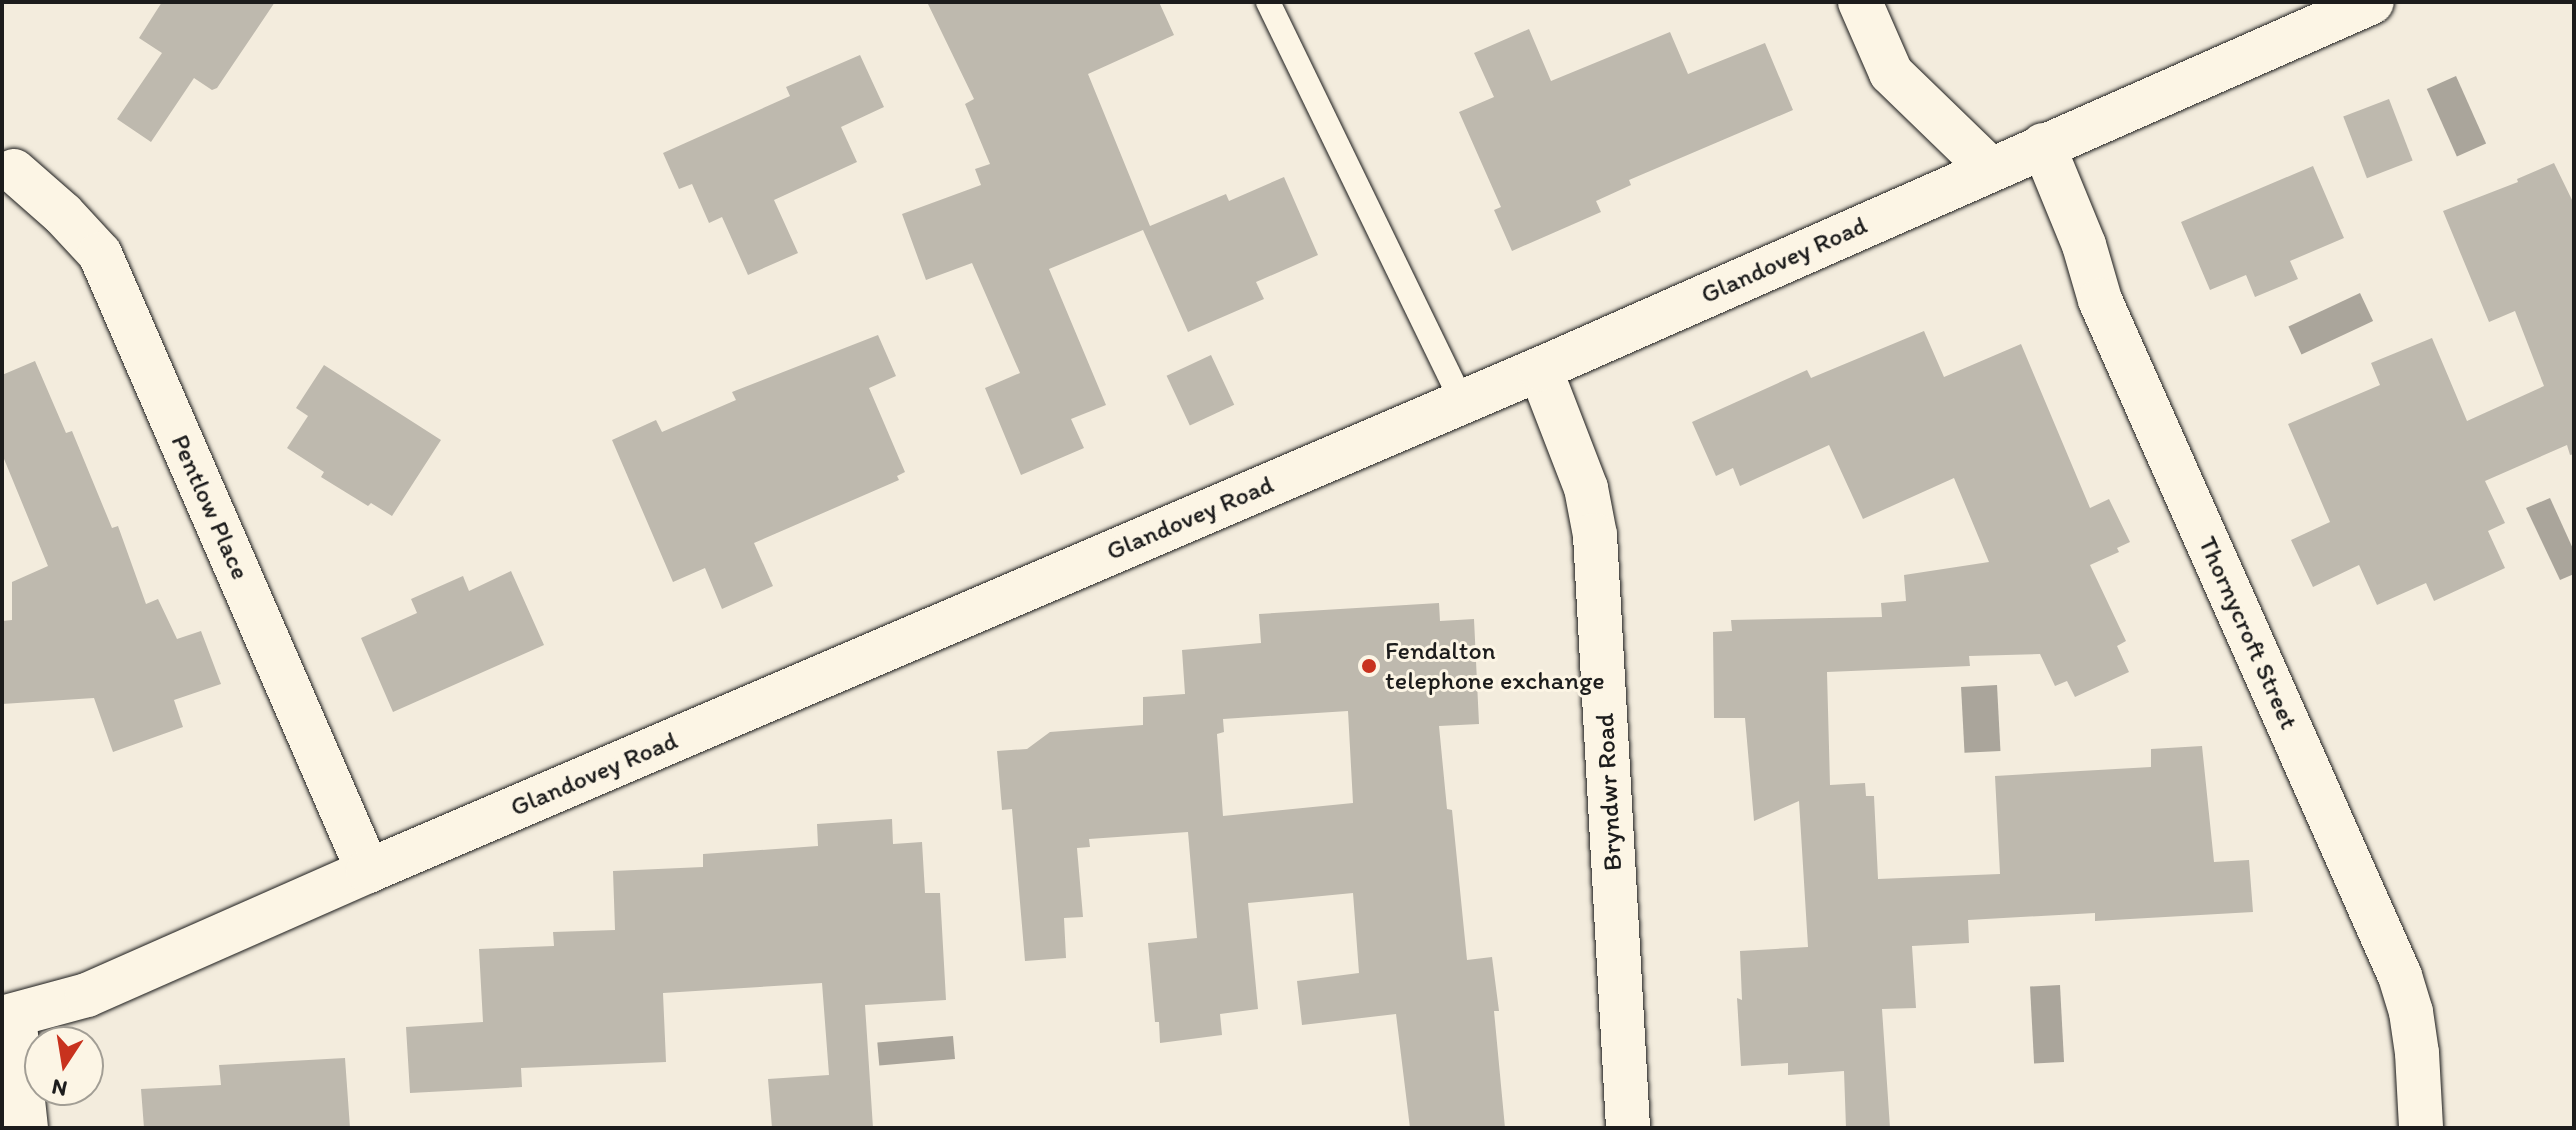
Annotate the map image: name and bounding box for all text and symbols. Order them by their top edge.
street label: Glandovey Road [1696,209,1872,311]
street label: Pentlow Place [164,430,256,584]
street label: Glandovey Road [1102,469,1278,567]
street label: Thornycroft Street [2192,532,2304,734]
place label: Fendalton telephone exchange [1385,635,1604,696]
marker: Fendalton telephone exchange [1360,657,1378,675]
street label: Bryndwr Road [1589,712,1629,872]
street label: Glandovey Road [506,725,682,823]
north arrow [24,1026,104,1106]
text: N [49,1073,69,1103]

